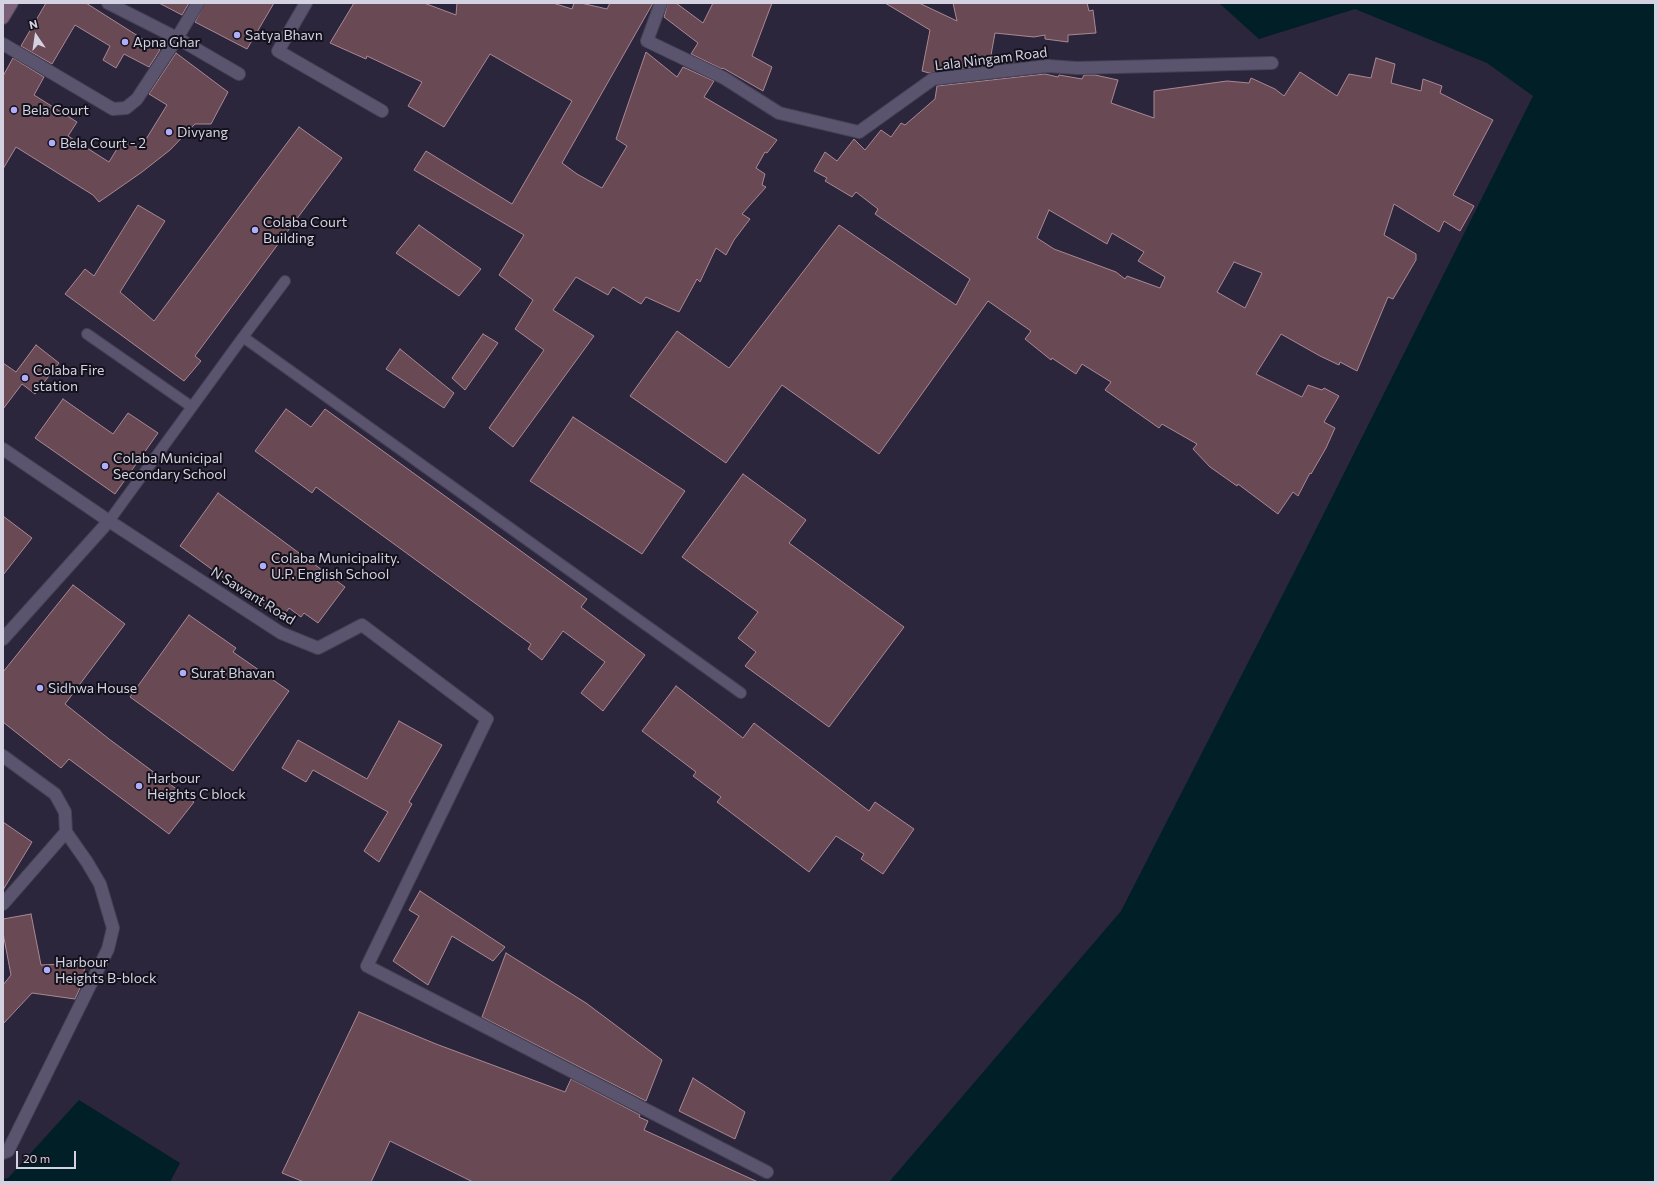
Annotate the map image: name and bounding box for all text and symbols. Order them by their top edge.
north arrow [16,16,56,56]
text: N [28,17,39,31]
place label: Satya Bhavn [245,27,323,43]
marker: Satya Bhavn [232,30,242,40]
place label: Apna Ghar [133,34,200,50]
marker: Apna Ghar [120,37,130,47]
street label: Lala Ningam Road [934,44,1048,74]
place label: Bela Court [22,102,89,118]
marker: Bela Court [9,105,19,115]
place label: Divyang [177,124,228,140]
marker: Divyang [164,127,174,137]
place label: Bela Court - 2 [60,135,146,151]
marker: Bela Court - 2 [47,138,57,148]
place label: Colaba Court Building [263,214,347,246]
marker: Colaba Court Building [250,225,260,235]
place label: Colaba Fire station [33,362,104,394]
marker: Colaba Fire station [20,373,30,383]
place label: Colaba Municipal Secondary School [113,450,226,482]
marker: Colaba Municipal Secondary School [100,461,110,471]
place label: Colaba Municipality. U.P. English School [271,550,400,582]
marker: Colaba Municipality. U.P. English School [258,561,268,571]
street label: N Sawant Road [208,563,298,629]
place label: Surat Bhavan [191,665,275,681]
marker: Surat Bhavan [178,668,188,678]
place label: Sidhwa House [48,680,137,696]
marker: Sidhwa House [35,683,45,693]
place label: Harbour Heights C block [147,770,246,802]
marker: Harbour Heights C block [134,781,144,791]
place label: Harbour Heights B-block [55,954,157,986]
marker: Harbour Heights B-block [42,965,52,975]
scale bar [18,1143,78,1169]
text: 20 m [23,1151,50,1165]

